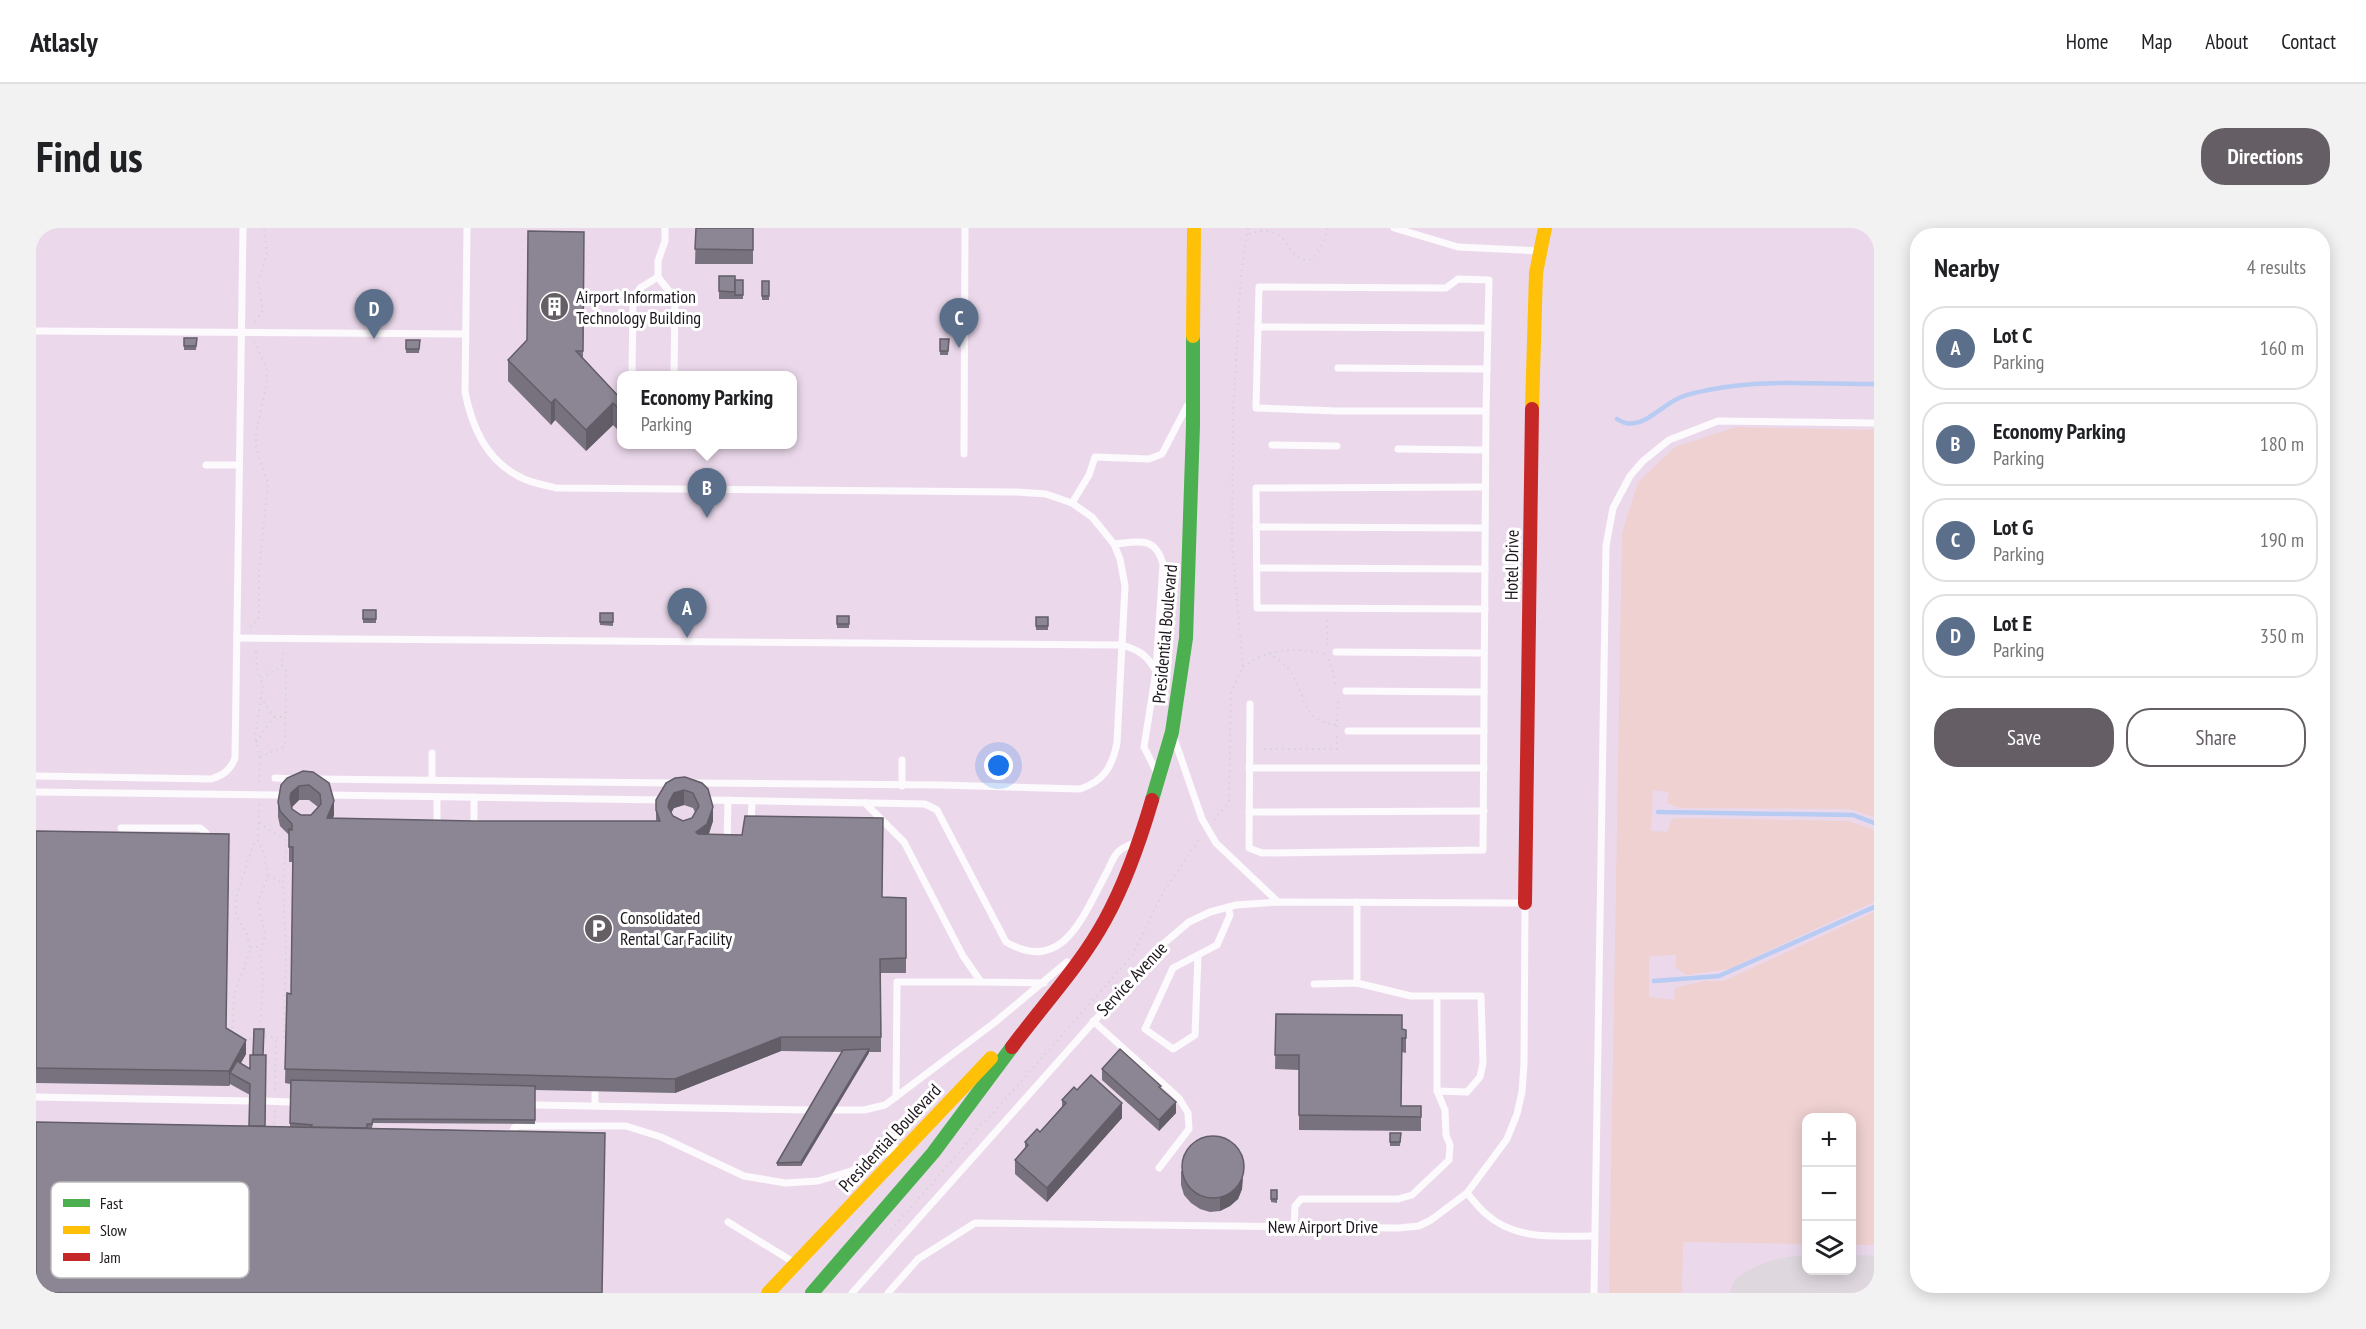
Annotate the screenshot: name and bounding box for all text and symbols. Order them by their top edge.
text: Atlasly [30,23,98,60]
text: Home [2066,28,2108,55]
text: Map [2141,28,2172,55]
text: About [2205,28,2248,55]
text: Contact [2281,28,2336,55]
button: Directions [2201,128,2330,185]
text: Find us [36,129,143,184]
text: Nearby [1934,251,1999,284]
text: 4 results [2247,254,2306,280]
place label: Airport Information Technology Building [576,285,701,329]
pin: D [354,290,394,339]
building icon: Airport Information Technology Building [539,291,571,323]
pin: C [940,298,978,348]
text: Lot C [1993,321,2032,349]
text: A [1950,335,1961,361]
text: 160 m [2260,335,2304,361]
text: Parking [1993,349,2044,375]
popup [617,371,797,449]
text: Economy Parking [641,383,773,411]
text: Parking [641,411,692,437]
text: Economy Parking [1993,417,2126,445]
text: B [1951,431,1960,457]
text: 180 m [2260,431,2304,457]
text: Parking [1993,445,2044,471]
pin: B [688,468,726,518]
text: Lot G [1993,513,2033,541]
text: C [1951,527,1960,553]
text: 190 m [2260,527,2304,553]
street label: Hotel Drive [1499,530,1524,600]
text: Parking [1993,541,2044,567]
street label: Presidential Boulevard [1147,563,1182,704]
pin: A [668,588,706,638]
text: Lot E [1993,609,2032,637]
text: D [1950,623,1961,649]
text: 350 m [2260,623,2304,649]
text: Parking [1993,637,2044,663]
button: Save [1934,708,2114,767]
button: Share [2126,708,2306,767]
your location [984,751,1013,780]
place label: Consolidated Rental Car Facility [620,906,732,950]
parking icon: Consolidated Rental Car Facility [583,912,615,944]
street label: Service Avenue [1091,937,1172,1021]
street label: Presidential Boulevard [834,1079,946,1197]
map controls [1802,1113,1856,1275]
button: + [1802,1113,1856,1167]
button: − [1802,1167,1856,1221]
legend [51,1182,249,1278]
text: Fast [100,1193,123,1213]
street label: New Airport Drive [1268,1215,1378,1238]
text: Slow [100,1220,127,1240]
button: layers [1802,1221,1856,1275]
text: Jam [99,1247,121,1267]

